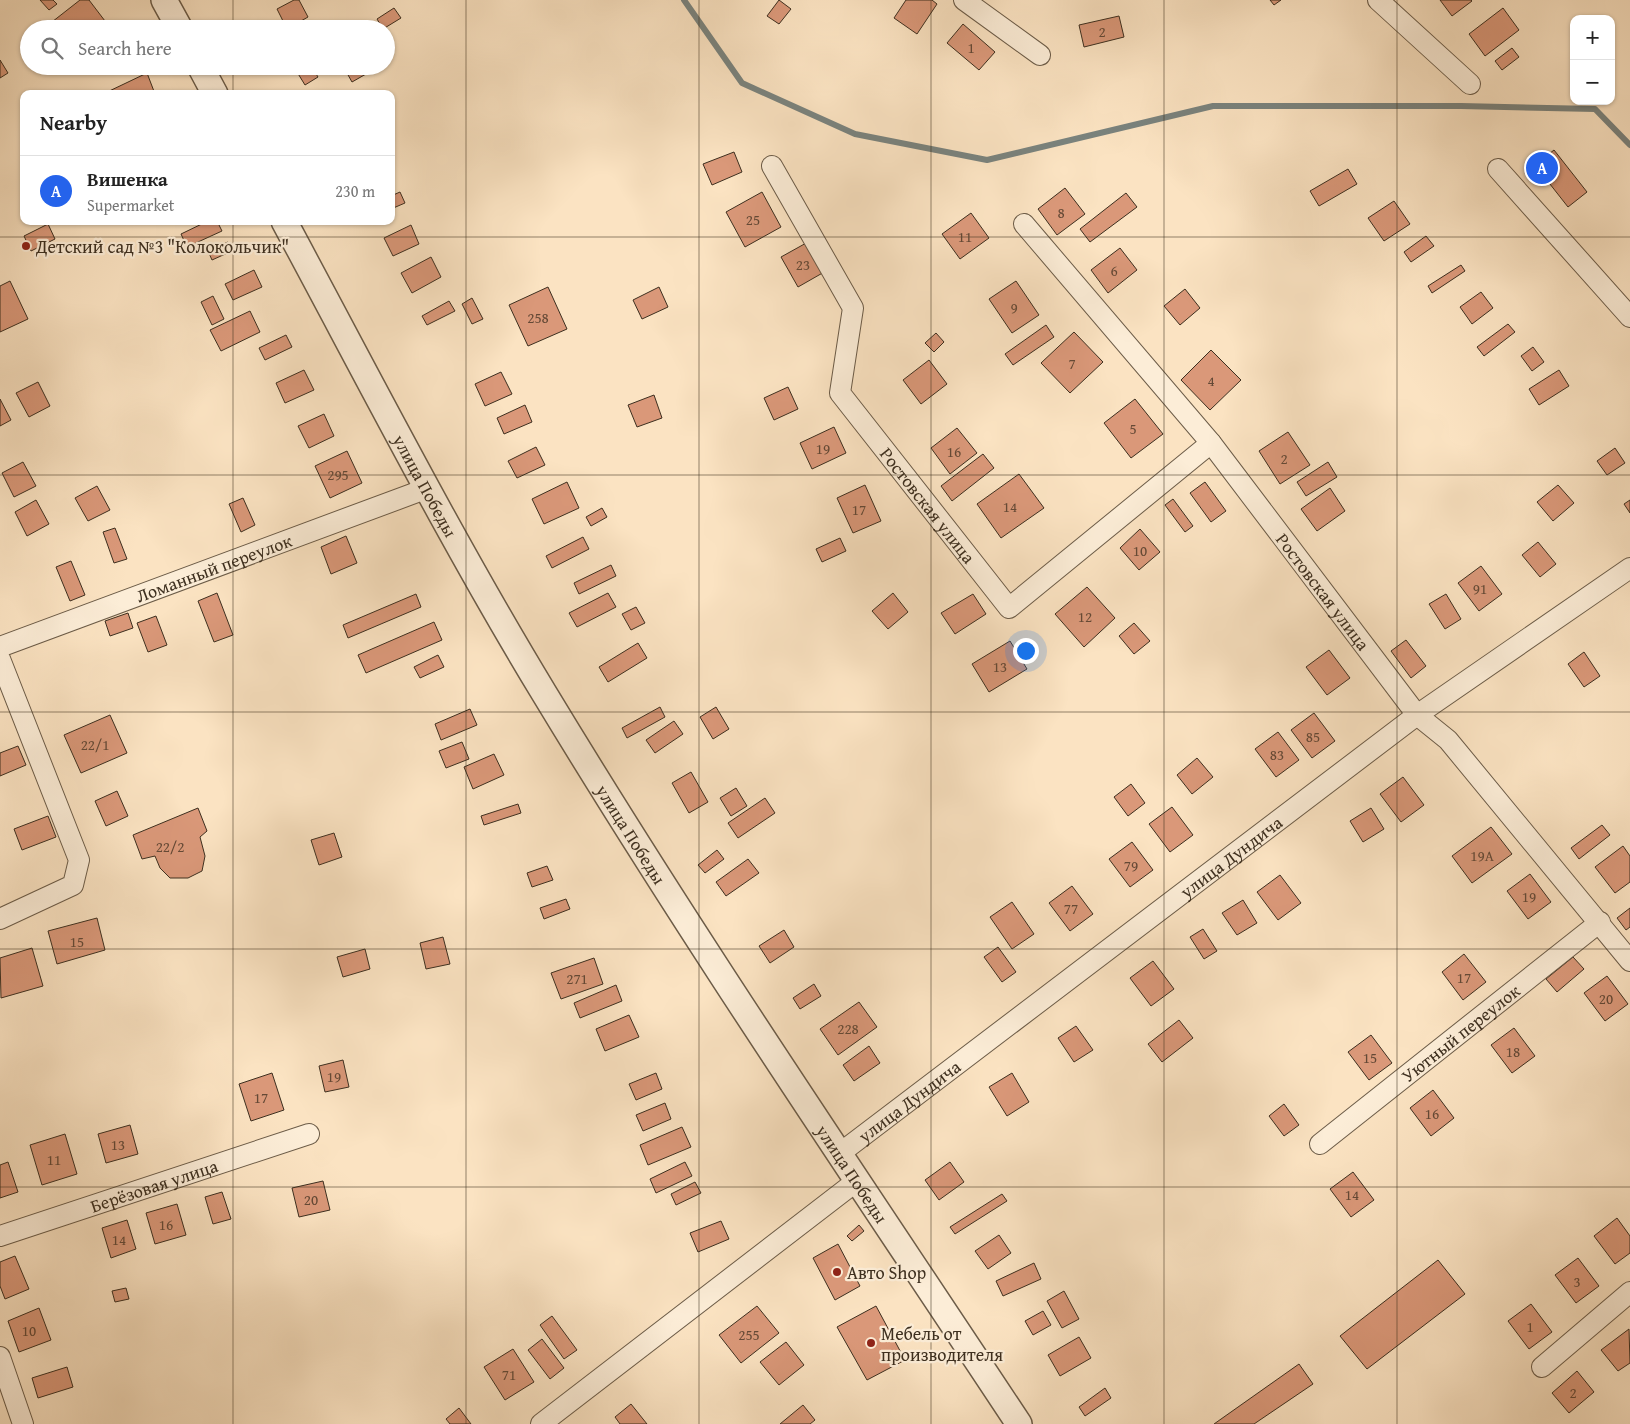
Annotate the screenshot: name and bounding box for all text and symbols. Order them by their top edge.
map controls [1570,15,1615,105]
button: + [1570,15,1615,60]
search box [20,20,395,75]
house number: 2 [1098,21,1106,42]
icon: search [38,34,66,62]
text: Search here [78,34,172,62]
house number: 1 [967,37,975,58]
button: − [1570,60,1615,105]
text: Nearby [40,107,107,138]
pin: A [1526,149,1558,187]
text: Вишенка [87,165,168,193]
text: A [51,179,61,203]
text: 230 m [335,179,375,203]
text: Supermarket [87,193,174,217]
house number: 8 [1057,202,1065,223]
house number: 25 [746,209,760,230]
house number: 11 [958,226,972,247]
place label: Детский сад №3 "Колокольчик" [35,233,289,260]
marker: Детский сад №3 "Колокольчик" [20,240,32,252]
house number: 23 [796,254,810,275]
house number: 6 [1110,260,1118,281]
house number: 9 [1010,297,1018,318]
house number: 258 [527,307,549,328]
house number: 7 [1068,353,1076,374]
house number: 4 [1207,370,1215,391]
house number: 5 [1129,418,1137,439]
street label: улица Победы [386,428,465,542]
house number: 19 [816,438,830,459]
street label: Ростовская улица [874,441,983,569]
house number: 16 [947,441,961,462]
house number: 2 [1280,448,1288,469]
house number: 295 [327,464,349,485]
house number: 14 [1003,496,1017,517]
house number: 17 [852,499,866,520]
street label: Ломанный переулок [132,526,296,609]
street label: Ростовская улица [1270,527,1377,656]
house number: 10 [1133,540,1147,561]
house number: 91 [1473,578,1487,599]
house number: 12 [1078,606,1092,627]
your location [1013,638,1039,664]
house number: 13 [993,656,1007,677]
house number: 85 [1306,726,1320,747]
house number: 22/1 [81,734,109,755]
house number: 83 [1270,744,1284,765]
street label: улица Победы [589,778,673,890]
street label: улица Дундича [1173,808,1288,905]
house number: 22/2 [156,836,184,857]
house number: 19А [1470,845,1494,866]
house number: 79 [1124,855,1138,876]
house number: 19 [1522,886,1536,907]
house number: 77 [1064,898,1078,919]
house number: 15 [70,931,84,952]
house number: 17 [1457,967,1471,988]
house number: 271 [566,968,588,989]
street label: Уютный переулок [1395,977,1526,1088]
house number: 20 [1599,988,1613,1009]
house number: 228 [837,1018,859,1039]
house number: 18 [1506,1041,1520,1062]
house number: 15 [1363,1047,1377,1068]
street label: улица Дундича [851,1053,966,1149]
house number: 19 [327,1066,341,1087]
house number: 17 [254,1087,268,1108]
house number: 16 [1425,1103,1439,1124]
street label: улица Победы [809,1118,895,1229]
house number: 13 [111,1134,125,1155]
house number: 11 [47,1149,61,1170]
street label: Берёзовая улица [86,1151,222,1219]
house number: 14 [1345,1184,1359,1205]
house number: 20 [304,1189,318,1210]
house number: 16 [159,1214,173,1235]
house number: 14 [112,1229,126,1250]
place label: Авто Shop [847,1259,927,1286]
marker: Авто Shop [831,1266,843,1278]
house number: 3 [1573,1271,1581,1292]
house number: 1 [1526,1316,1534,1337]
house number: 10 [22,1320,36,1341]
place label: Мебель от производителя [881,1320,1003,1368]
house number: 255 [738,1324,760,1345]
marker: Мебель от производителя [865,1337,877,1349]
house number: 71 [502,1364,516,1385]
house number: 2 [1569,1382,1577,1403]

